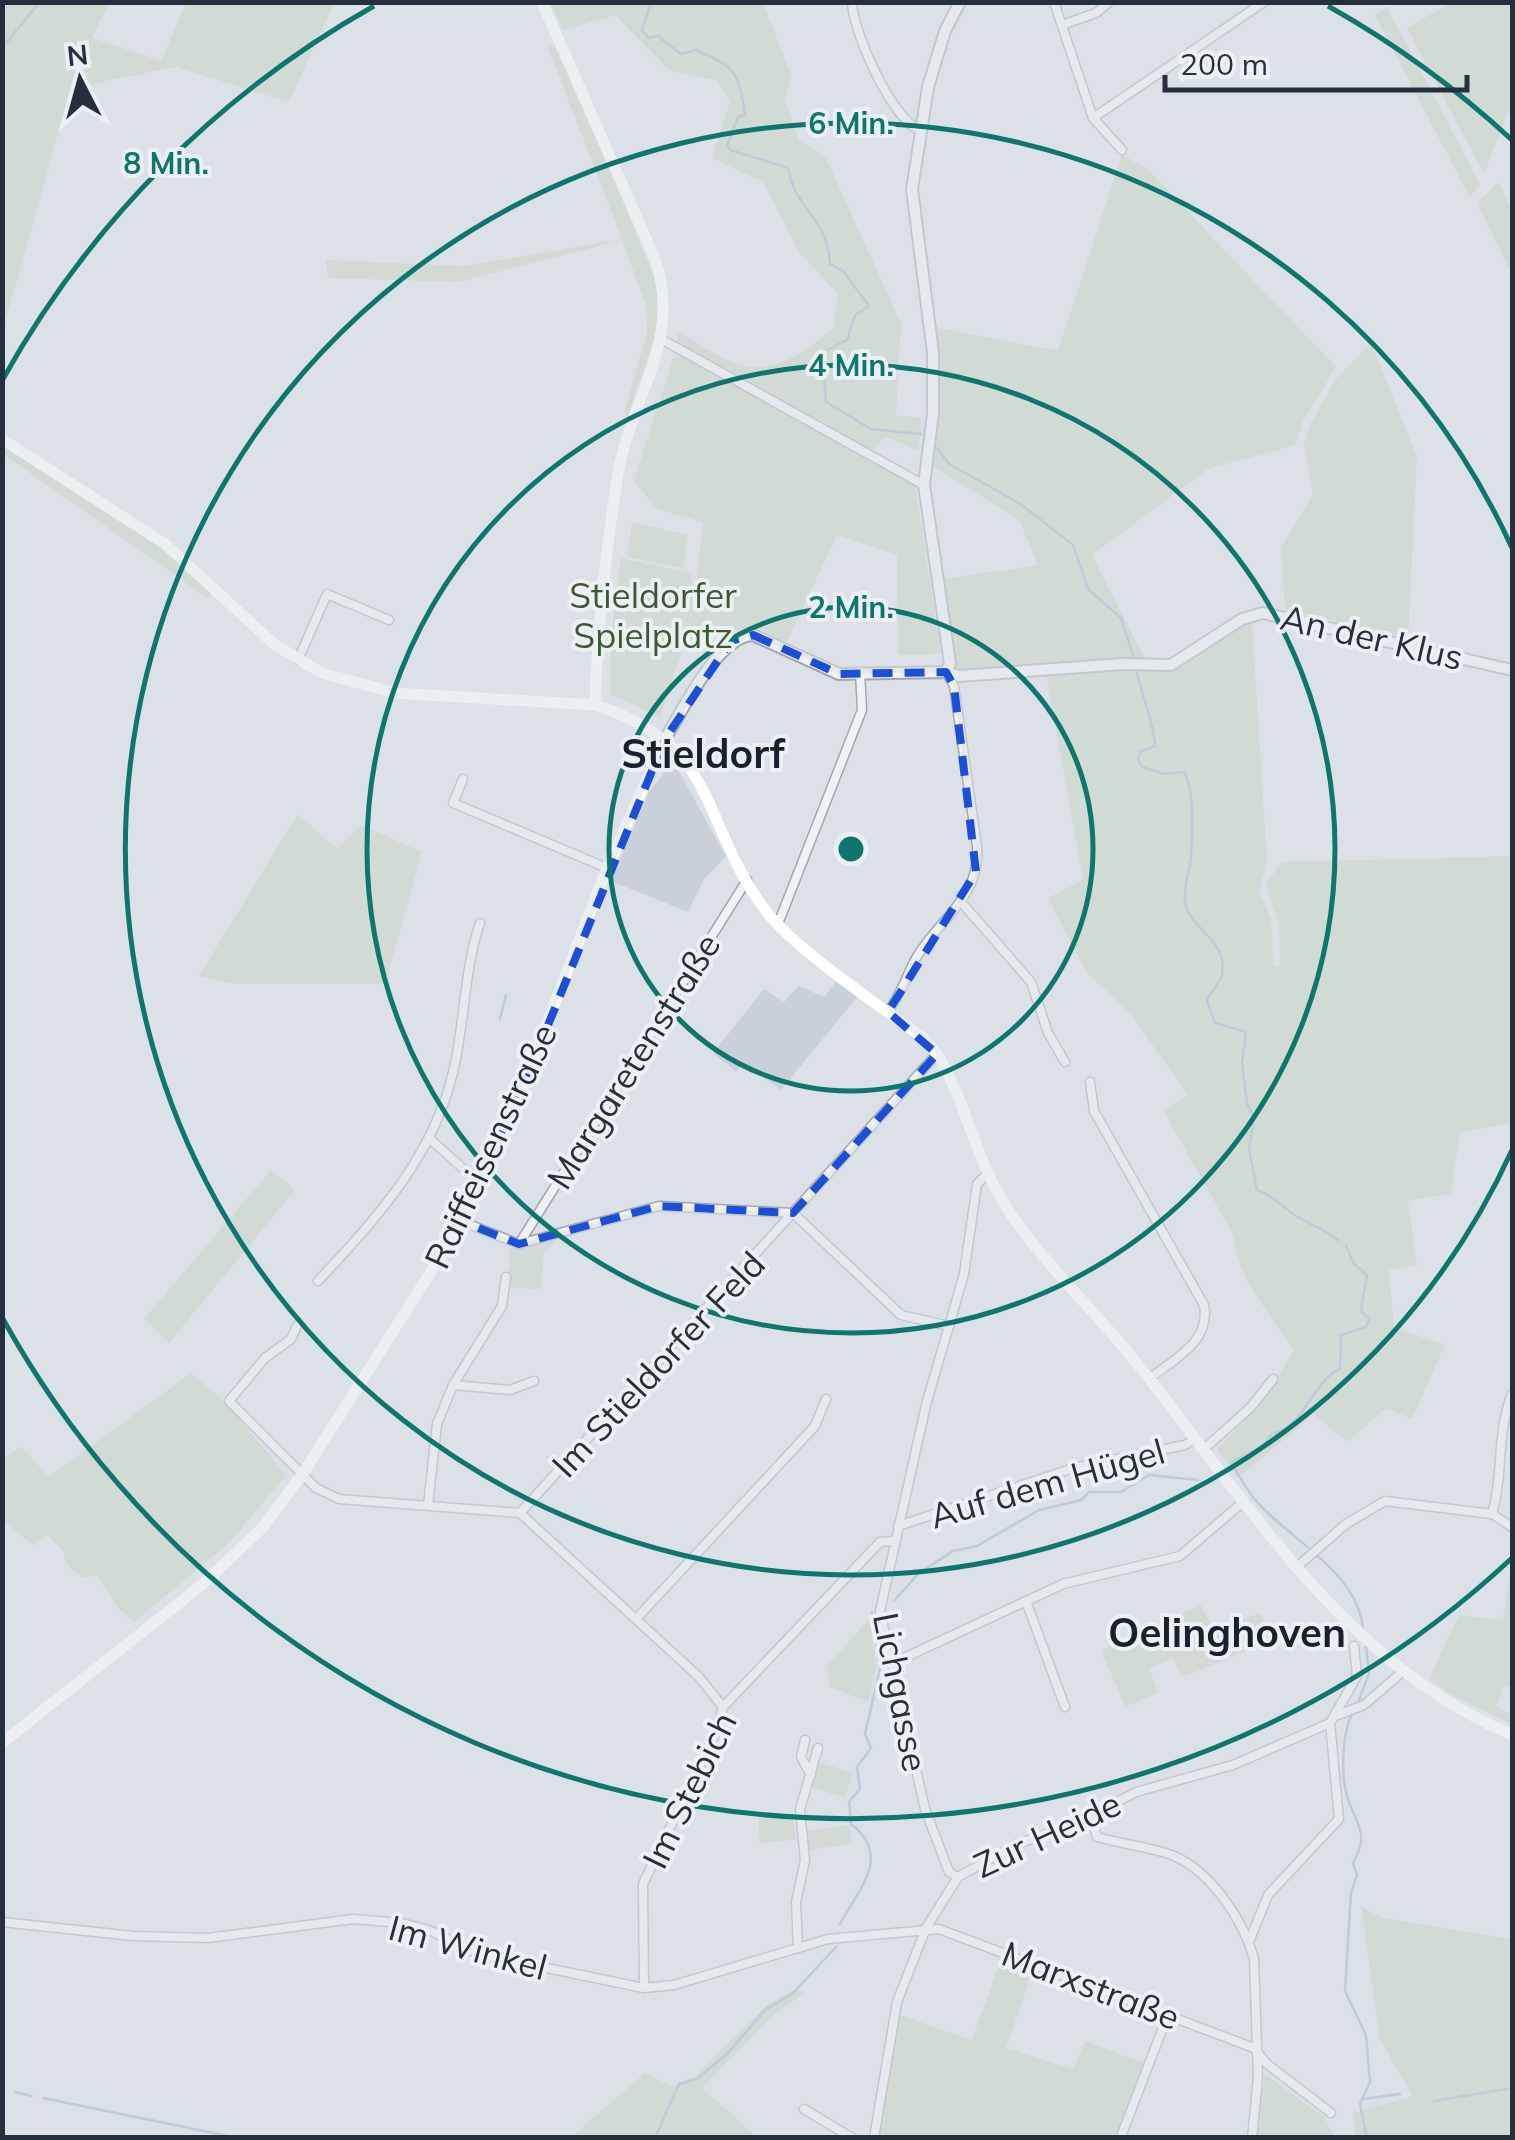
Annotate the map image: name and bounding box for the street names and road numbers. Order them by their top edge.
street label: An der Klus [1277,595,1467,679]
street label: Margaretenstraße [537,925,729,1197]
street label: Raiffeisenstraße [414,1017,566,1275]
street label: Im Stieldorfer Feld [542,1242,774,1486]
street label: Auf dem Hügel [924,1428,1170,1538]
street label: Lichgasse [864,1609,938,1775]
street label: Im Stebich [632,1704,746,1876]
street label: Zur Heide [967,1781,1127,1887]
street label: Im Winkel [384,1905,552,1989]
street label: Marxstraße [996,1931,1186,2039]

